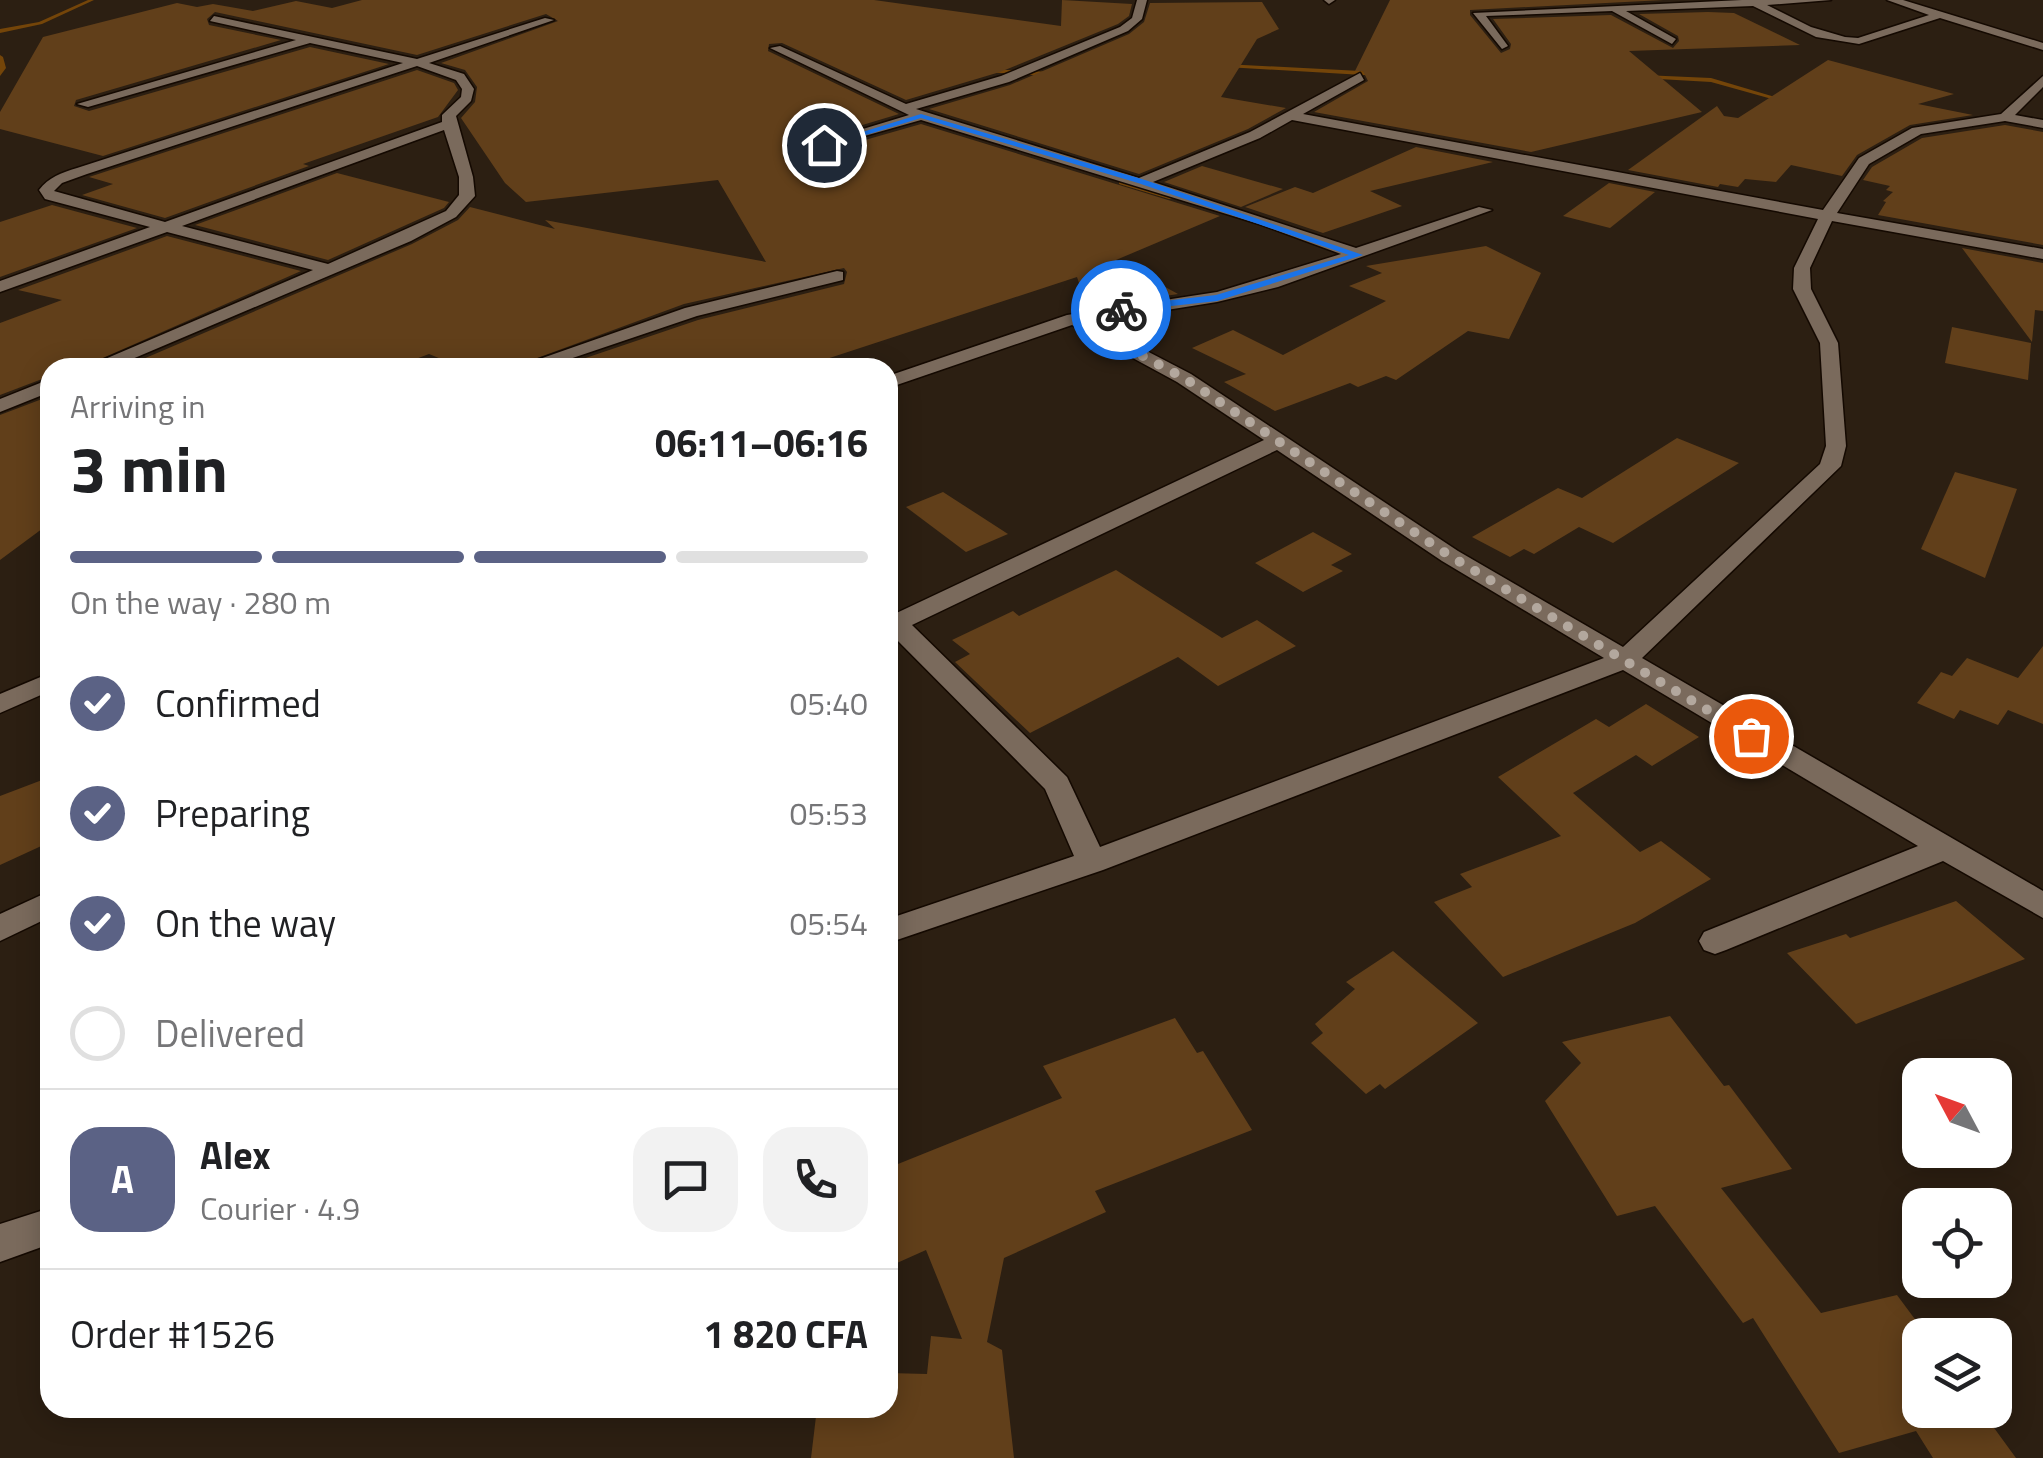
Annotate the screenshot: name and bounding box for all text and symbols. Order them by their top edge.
pin [782,103,867,188]
icon: home [797,118,852,173]
courier [1071,260,1171,360]
icon: bike [1094,283,1149,338]
text: Arriving in [70,382,206,430]
text: 06:11–06:16 [655,414,868,472]
text: 3 min [70,418,228,517]
text: On the way · 280 m [70,578,331,626]
text: Confirmed [155,674,321,732]
icon: check [70,676,125,731]
text: 05:40 [789,679,868,727]
pin [1709,694,1794,779]
icon: bag [1724,709,1779,764]
text: Preparing [155,784,310,842]
icon: check [70,786,125,841]
text: 05:53 [789,789,868,837]
text: On the way [155,894,336,952]
icon: check [70,896,125,951]
text: 05:54 [789,899,868,947]
text: Delivered [155,1004,305,1062]
north arrow [1902,1058,2012,1168]
map controls [1902,1058,2012,1428]
text: Alex [200,1126,271,1184]
button: chat [633,1127,738,1232]
button: phone [763,1127,868,1232]
text: A [111,1150,134,1208]
text: Courier · 4.9 [200,1184,360,1232]
button: locate [1902,1188,2012,1298]
text: Order #1526 [70,1305,275,1363]
text: 1 820 CFA [703,1305,868,1363]
button: layers [1902,1318,2012,1428]

